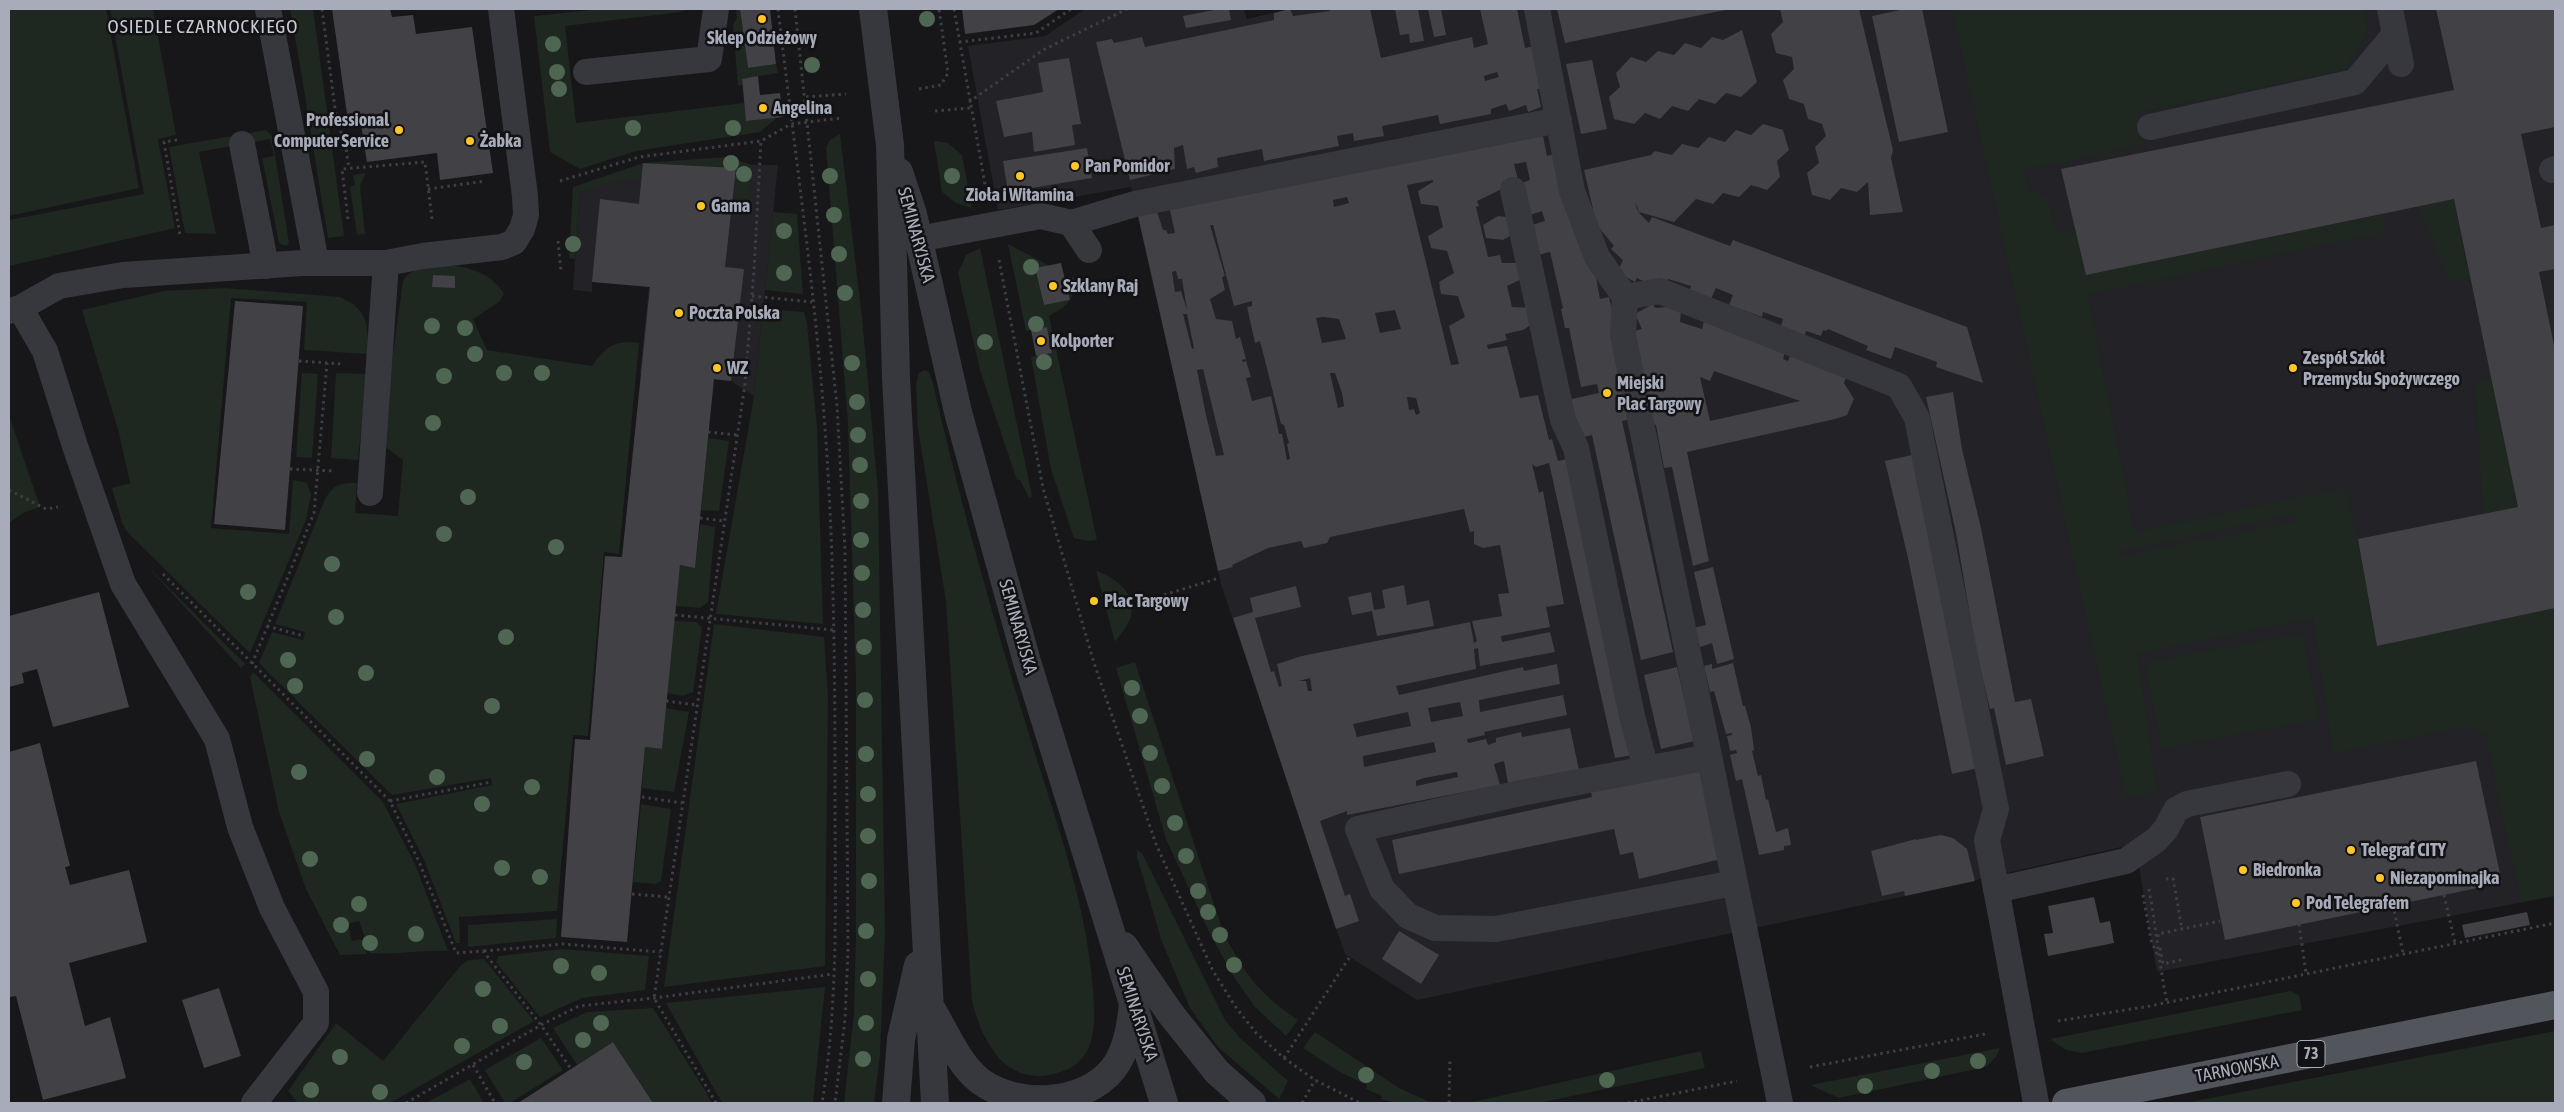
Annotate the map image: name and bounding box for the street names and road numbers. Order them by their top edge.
street label: SEMINARYJSKA [893,185,939,285]
street label: SEMINARYJSKA [994,577,1042,677]
street label: SEMINARYJSKA [1112,964,1162,1064]
road number: 73 [2297,1040,2325,1068]
street label: TARNOWSKA [2194,1050,2280,1088]

